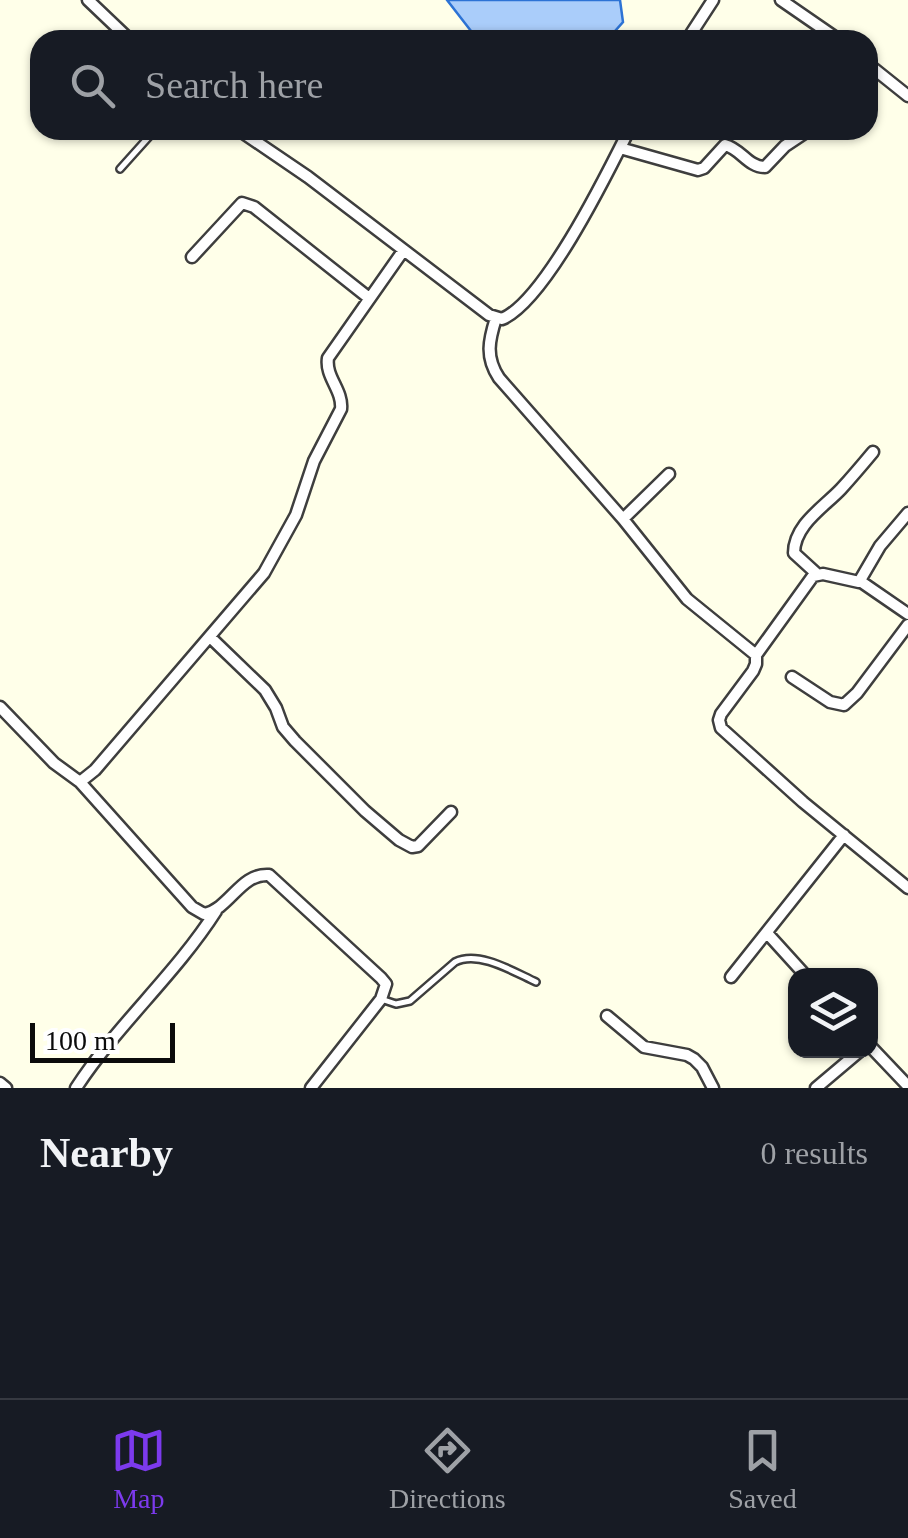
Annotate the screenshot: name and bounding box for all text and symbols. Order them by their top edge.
search box [30,30,878,140]
icon: search [65,58,120,113]
text: Search here [145,64,323,106]
map controls [788,968,878,1058]
button: layers [788,968,878,1058]
scale bar [30,1018,175,1062]
text: 100 m [45,1025,116,1056]
text: Nearby [40,1130,173,1176]
text: 0 results [760,1135,868,1171]
tab: Map [111,1423,166,1515]
tab: Directions [389,1423,506,1515]
tab: Saved [728,1423,797,1515]

